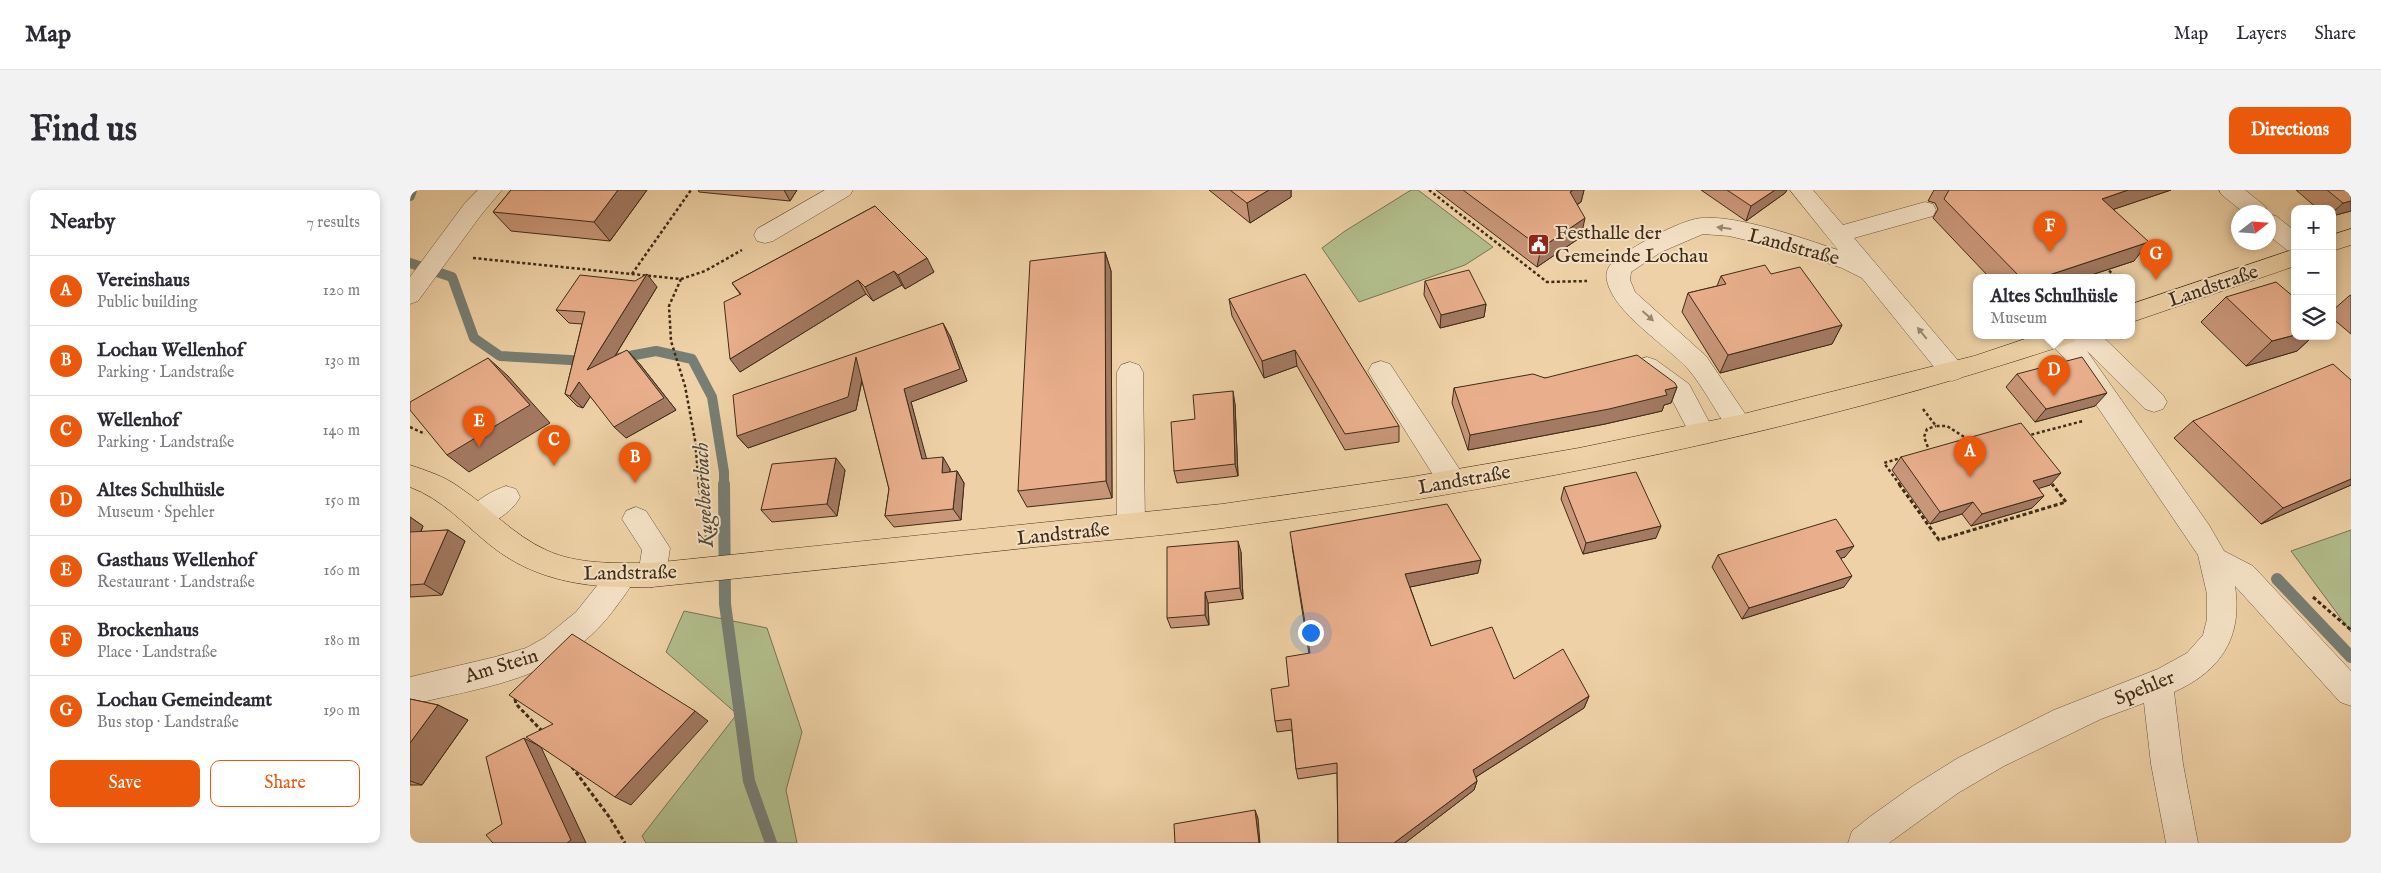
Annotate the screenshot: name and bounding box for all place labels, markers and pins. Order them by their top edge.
pin: F [2034,211,2066,252]
place label: Festhalle der Gemeinde Lochau [1555,221,1708,269]
public building icon: Festhalle der Gemeinde Lochau [1527,232,1551,256]
pin: G [2140,239,2172,280]
pin: D [2038,355,2070,396]
pin: E [463,406,495,447]
pin: C [538,425,570,466]
pin: A [1954,436,1986,477]
pin: B [619,442,651,483]

